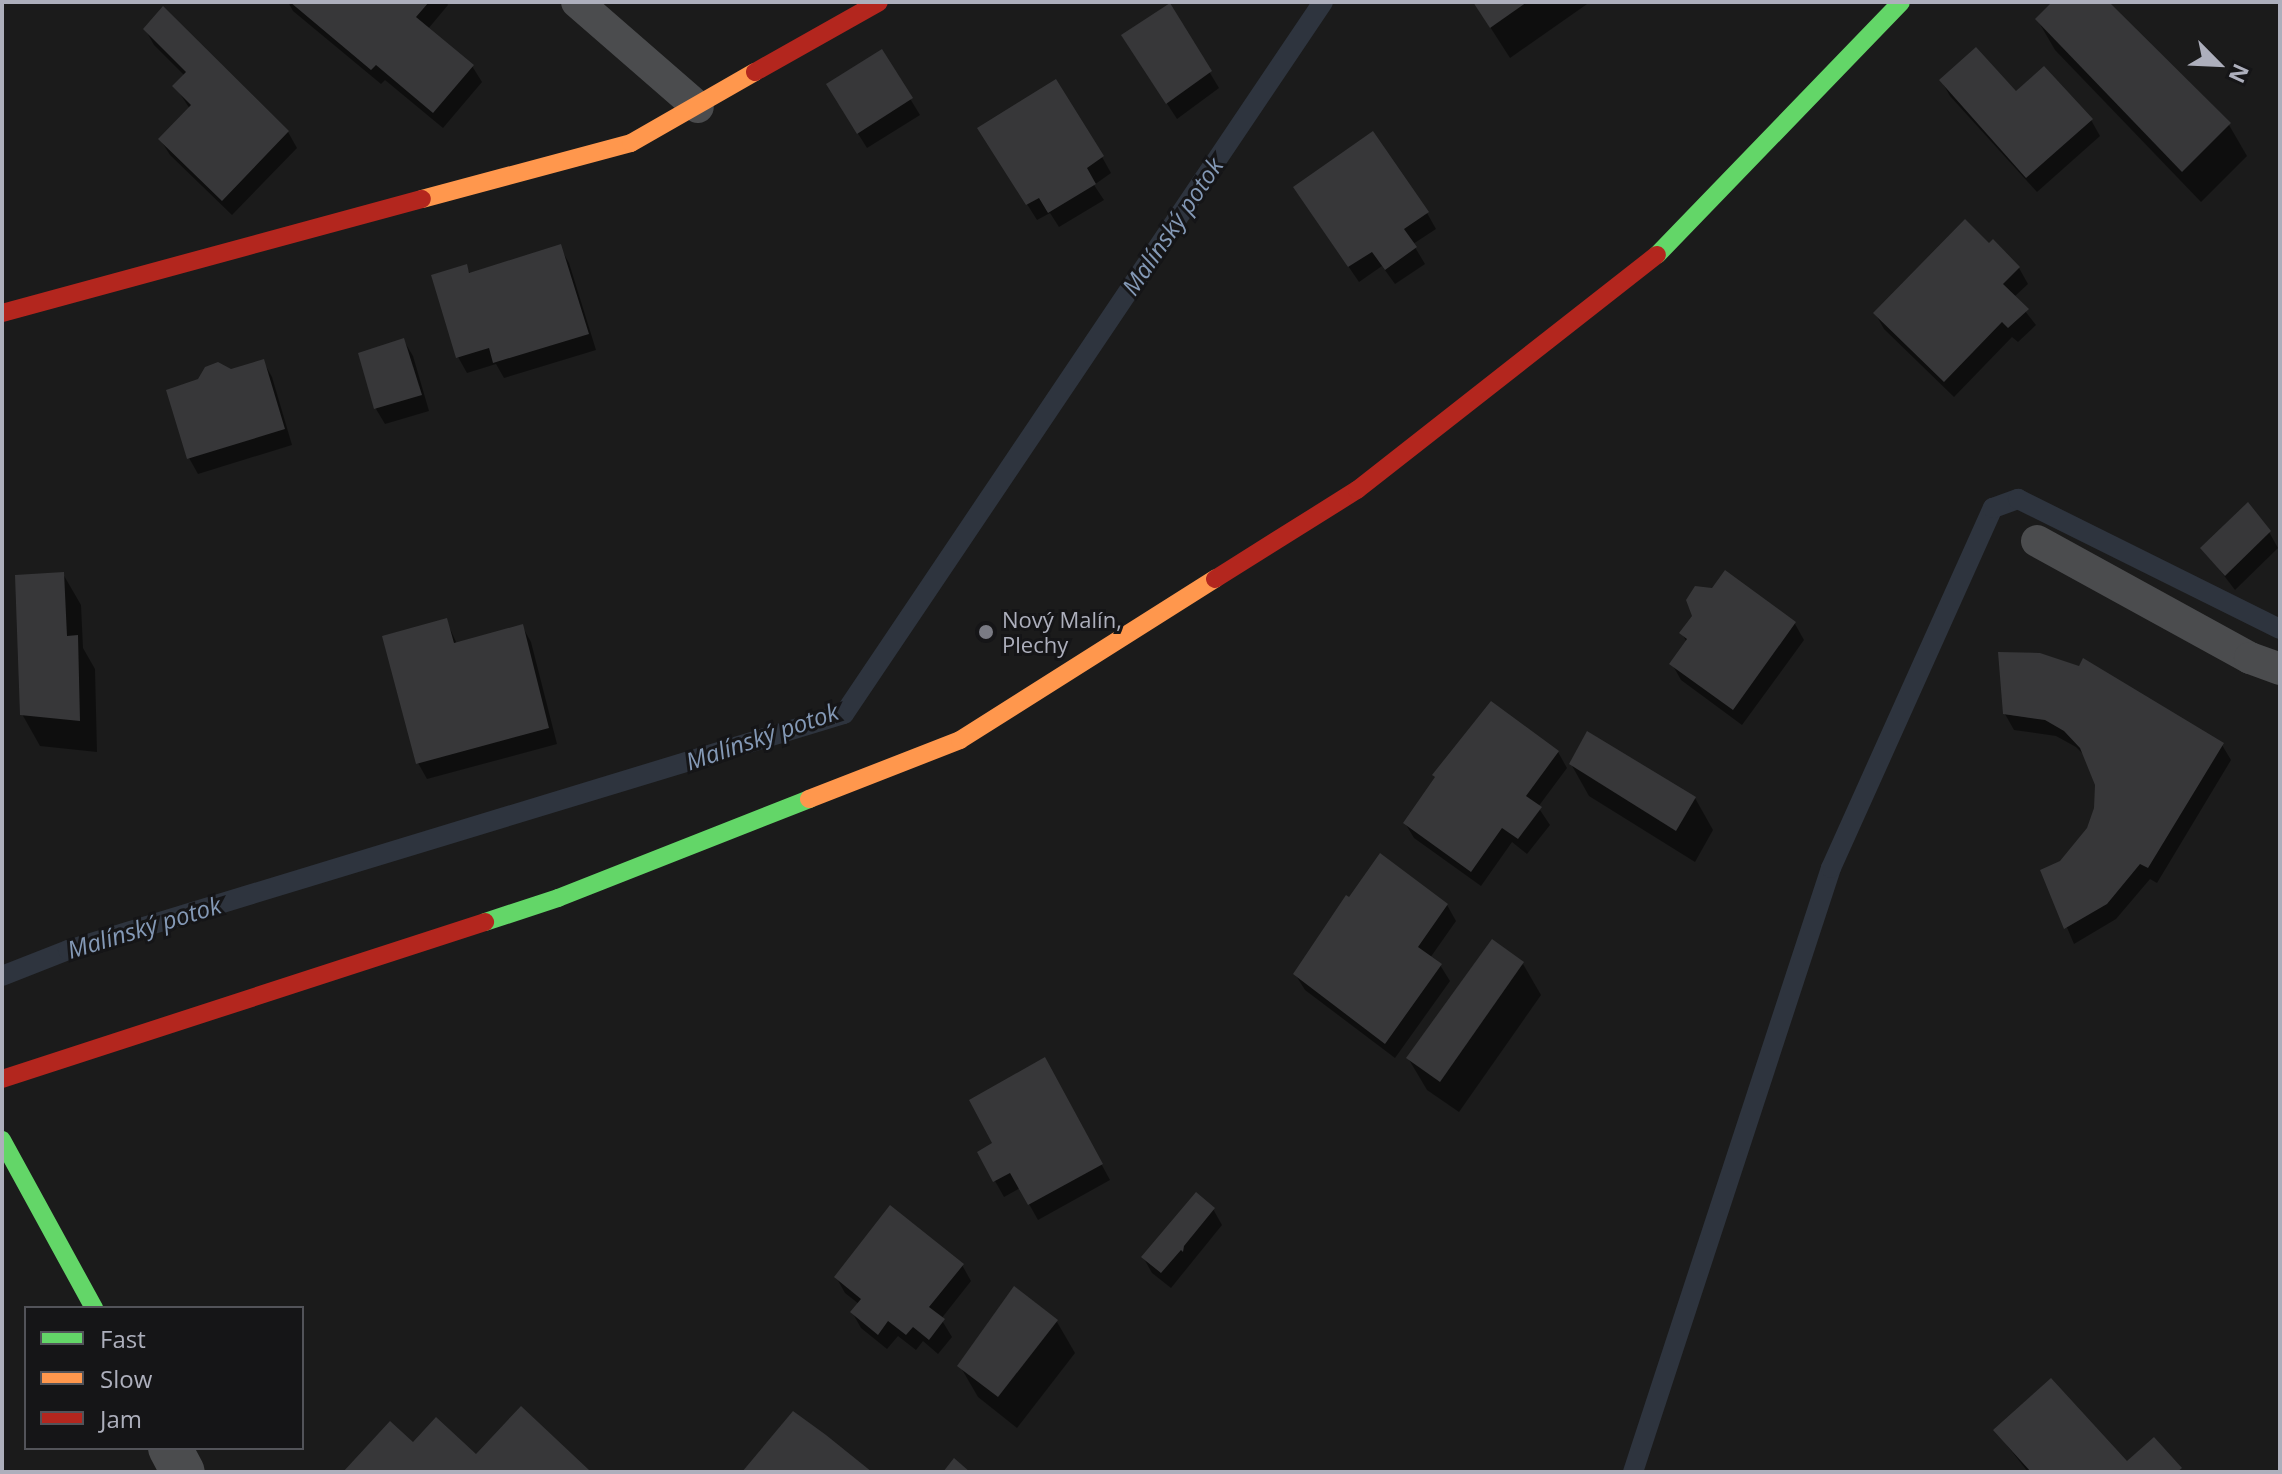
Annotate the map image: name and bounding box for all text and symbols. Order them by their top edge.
north arrow [2178,24,2258,104]
text: N [2223,59,2257,88]
water label: Malínský potok [1115,152,1229,300]
place label: Nový Malín, Plechy [1002,606,1122,658]
marker: Nový Malín, Plechy [977,623,995,641]
water label: Malínský potok [682,696,842,776]
water label: Malínský potok [64,890,224,964]
legend [24,1306,304,1450]
text: Fast [100,1322,146,1355]
text: Slow [100,1362,152,1395]
text: Jam [100,1402,142,1435]

